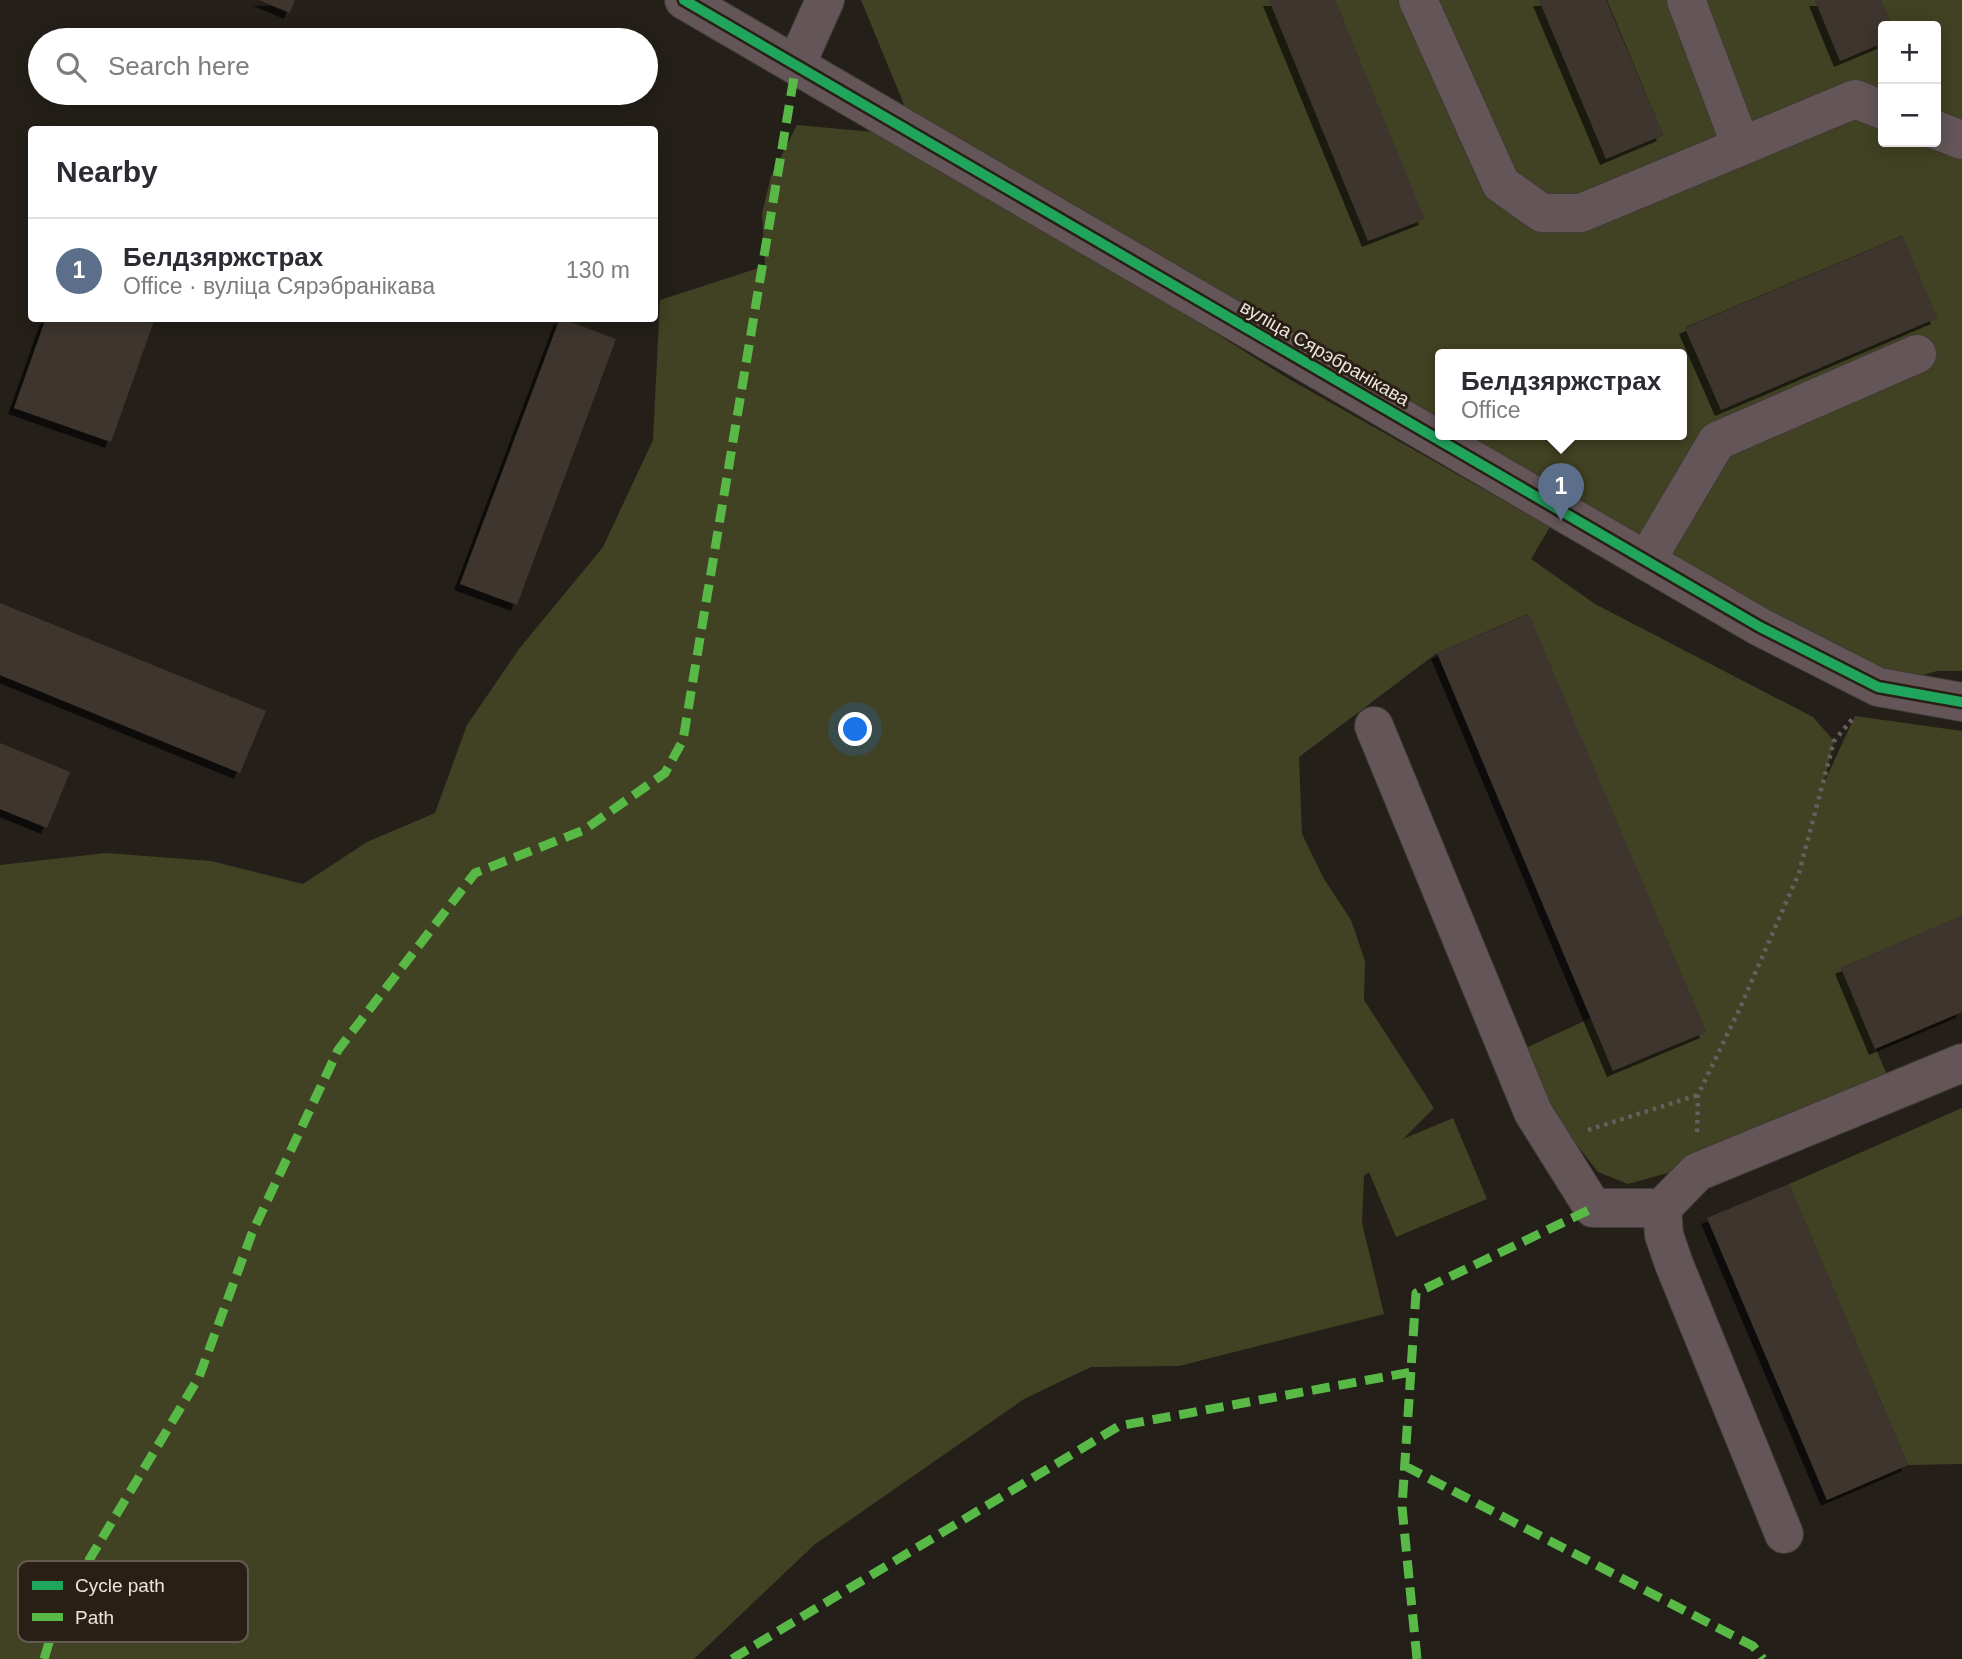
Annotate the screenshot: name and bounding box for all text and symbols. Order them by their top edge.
map controls [1878,21,1941,147]
button: + [1878,21,1941,84]
search box [28,28,658,105]
icon: search [52,48,90,86]
text: Search here [108,51,250,81]
button: − [1878,84,1941,147]
text: Nearby [56,155,158,188]
text: Белдзяржстрах [123,242,323,272]
text: 1 [73,257,85,283]
text: 130 m [566,257,630,283]
text: Office · вуліца Сярэбранікава [123,273,435,299]
street label: вуліца Сярэбранікава [1237,296,1414,410]
popup [1435,349,1687,440]
text: Белдзяржстрах [1461,366,1661,396]
text: Office [1461,397,1521,423]
pin: 1 [1538,463,1584,521]
your location [838,712,872,746]
legend [18,1561,248,1642]
text: Cycle path [75,1575,165,1596]
text: Path [75,1607,114,1628]

